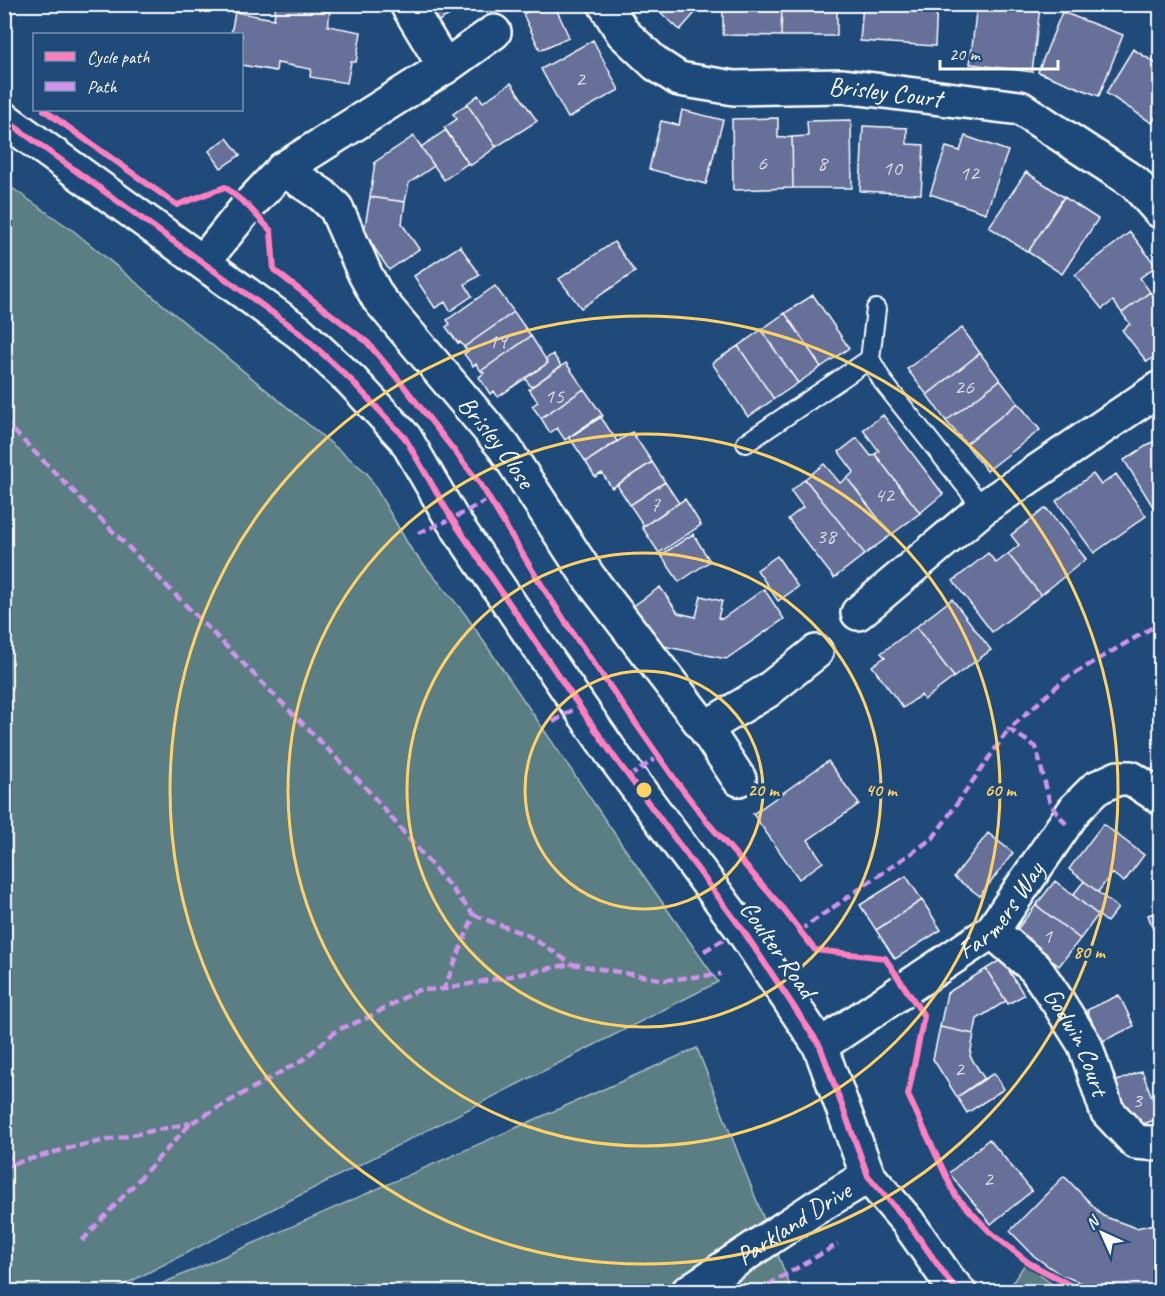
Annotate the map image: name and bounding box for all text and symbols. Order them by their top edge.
legend [33,33,243,111]
scale bar [940,33,1058,71]
text: 20 m [949,43,982,65]
text: Cycle path [87,46,150,68]
house number: 2 [575,65,587,93]
street label: Brisley Court [828,69,947,115]
text: Path [87,76,117,98]
house number: 6 [757,149,768,177]
house number: 8 [817,149,829,177]
house number: 10 [882,154,904,182]
house number: 12 [959,159,981,187]
house number: 19 [487,327,509,355]
house number: 26 [954,373,975,401]
house number: 15 [544,382,565,410]
street label: Brisley Close [451,389,544,496]
house number: 42 [874,481,896,509]
house number: 7 [650,490,661,518]
house number: 38 [816,522,838,550]
text: 20 m [748,779,780,801]
text: 40 m [866,779,898,801]
text: 60 m [984,779,1017,801]
centre of rings [634,780,654,800]
street label: Farmers Way [951,853,1052,966]
street label: Coulter Road [732,894,826,1007]
house number: 1 [1042,922,1053,950]
text: 80 m [1074,941,1106,963]
street label: Godwin Court [1036,981,1118,1102]
house number: 2 [954,1055,966,1083]
house number: 3 [1132,1086,1144,1114]
house number: 2 [983,1165,995,1193]
street label: Parkland Drive [729,1172,859,1272]
north arrow [1072,1203,1132,1263]
text: N [1082,1210,1105,1234]

